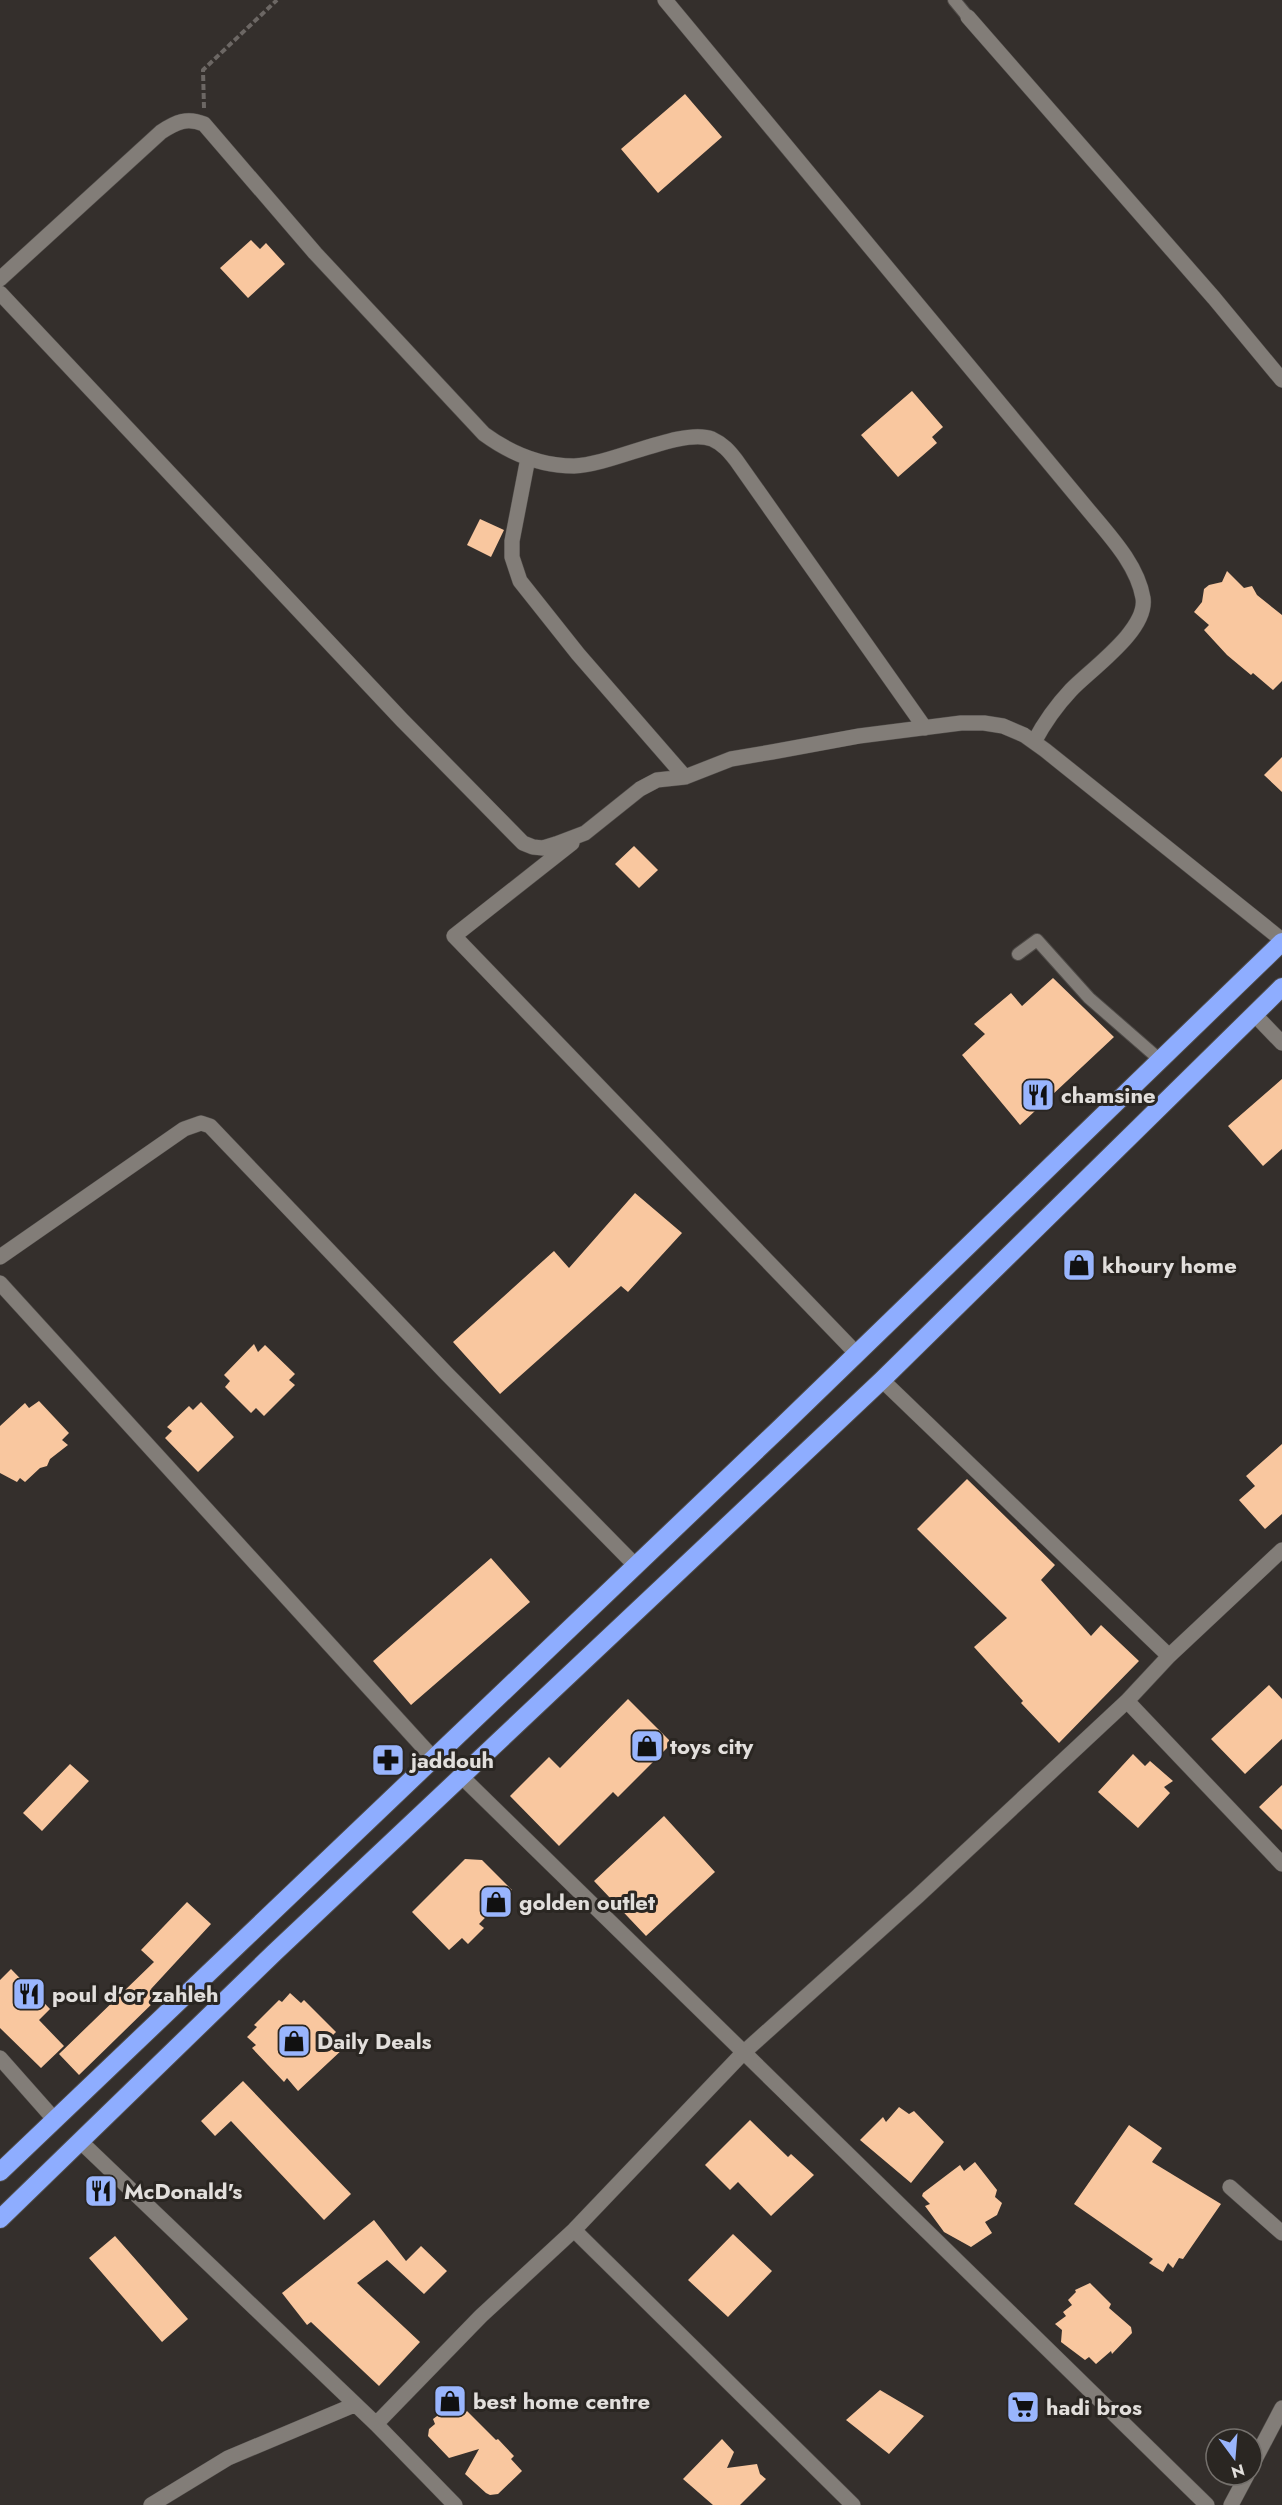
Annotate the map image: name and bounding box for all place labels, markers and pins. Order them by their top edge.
restaurant icon: chamsine [1020,1077,1056,1113]
place label: chamsine [1061,1079,1156,1111]
shop icon: khoury home [1061,1247,1097,1283]
place label: khoury home [1102,1249,1237,1281]
shop icon: toys city [629,1728,665,1764]
place label: toys city [670,1730,754,1762]
pharmacy icon: jaddouh [370,1742,406,1778]
place label: jaddouh [408,1744,494,1776]
shop icon: golden outlet [478,1884,514,1920]
place label: golden outlet [519,1886,655,1918]
restaurant icon: poul d'or zahleh [11,1976,47,2012]
place label: poul d'or zahleh [52,1978,219,2010]
shop icon: Daily Deals [276,2023,312,2059]
place label: Daily Deals [317,2025,432,2057]
restaurant icon: McDonald's [83,2173,119,2209]
place label: McDonald's [124,2175,242,2207]
shop icon: best home centre [432,2383,468,2419]
place label: best home centre [473,2385,650,2417]
supermarket icon: hadi bros [1005,2389,1041,2425]
place label: hadi bros [1046,2391,1142,2423]

